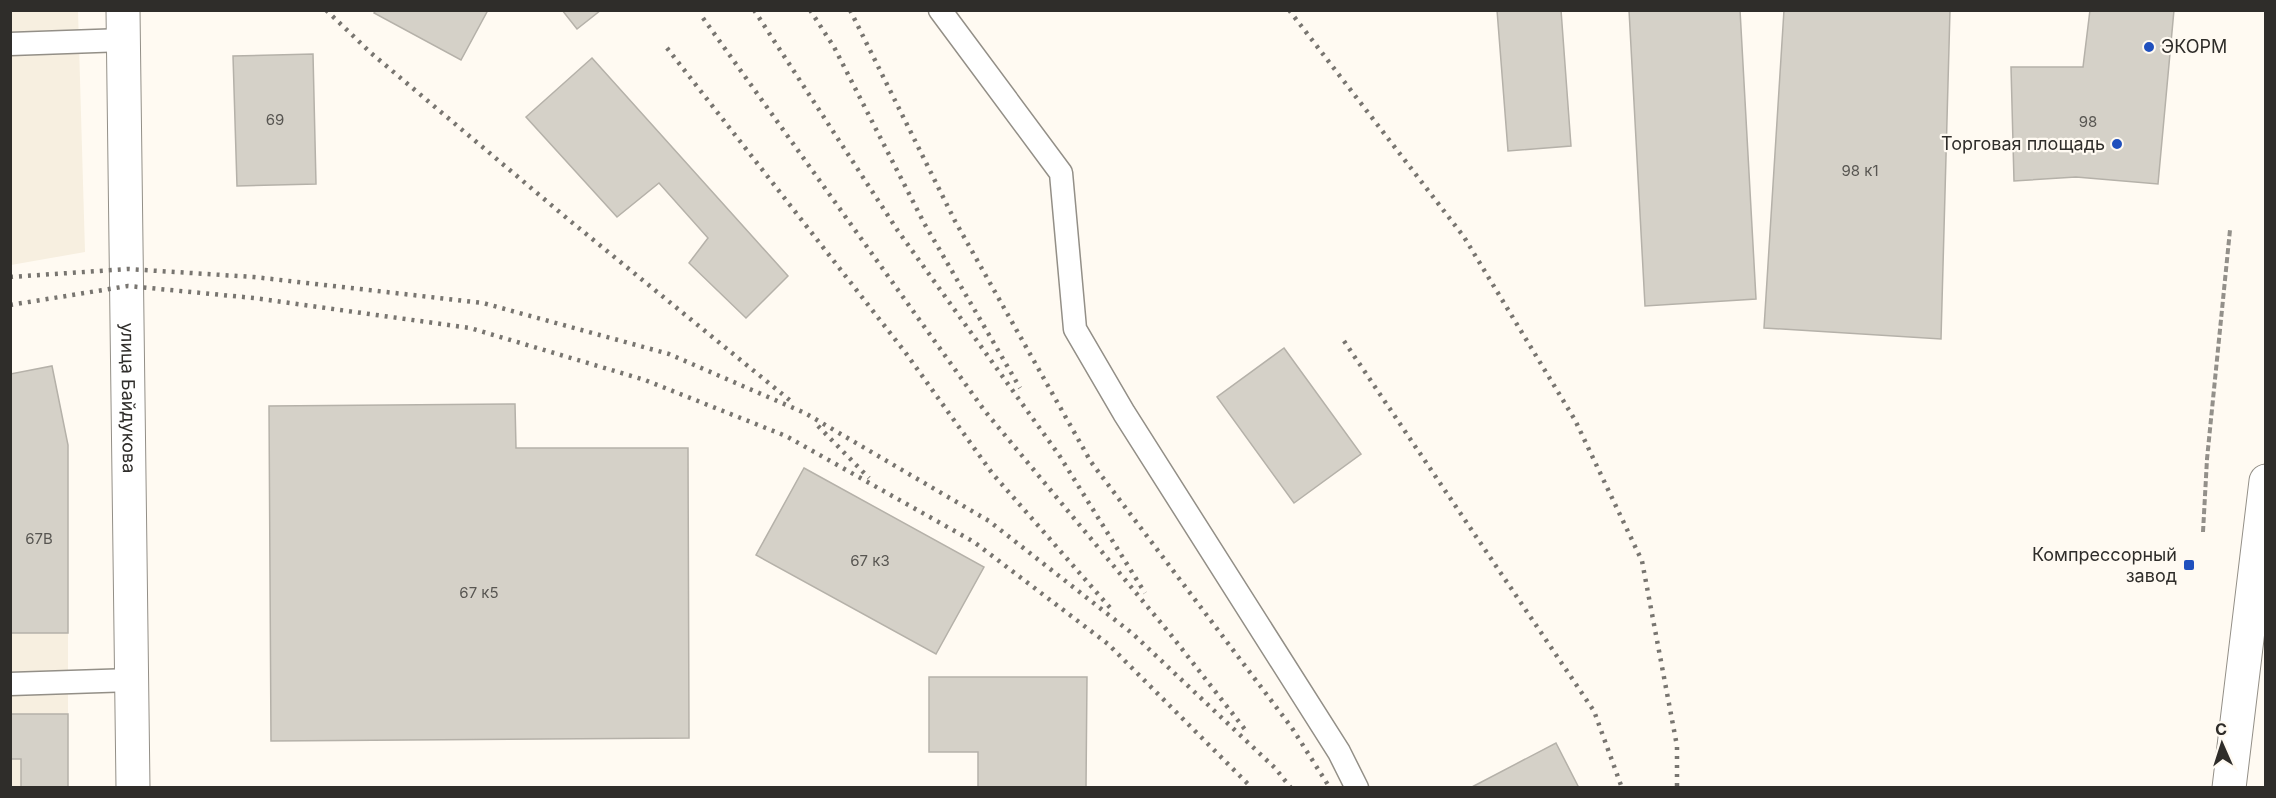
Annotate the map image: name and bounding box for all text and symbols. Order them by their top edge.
place label: ЭКОРМ [2161,36,2227,57]
marker: ЭКОРМ [2142,40,2156,54]
house number: 69 [266,110,284,129]
house number: 98 [2079,112,2097,131]
place label: Торговая площадь [1941,133,2105,154]
marker: Торговая площадь [2110,137,2124,151]
house number: 98 к1 [1841,161,1879,180]
street label: улица Байдукова [117,323,140,473]
house number: 67В [25,529,53,548]
place label: Компрессорный завод [2032,544,2177,586]
house number: 67 к3 [850,551,890,570]
marker: Компрессорный завод [2182,558,2196,572]
house number: 67 к5 [459,583,499,602]
north arrow [2192,714,2252,774]
text: С [2215,719,2228,739]

